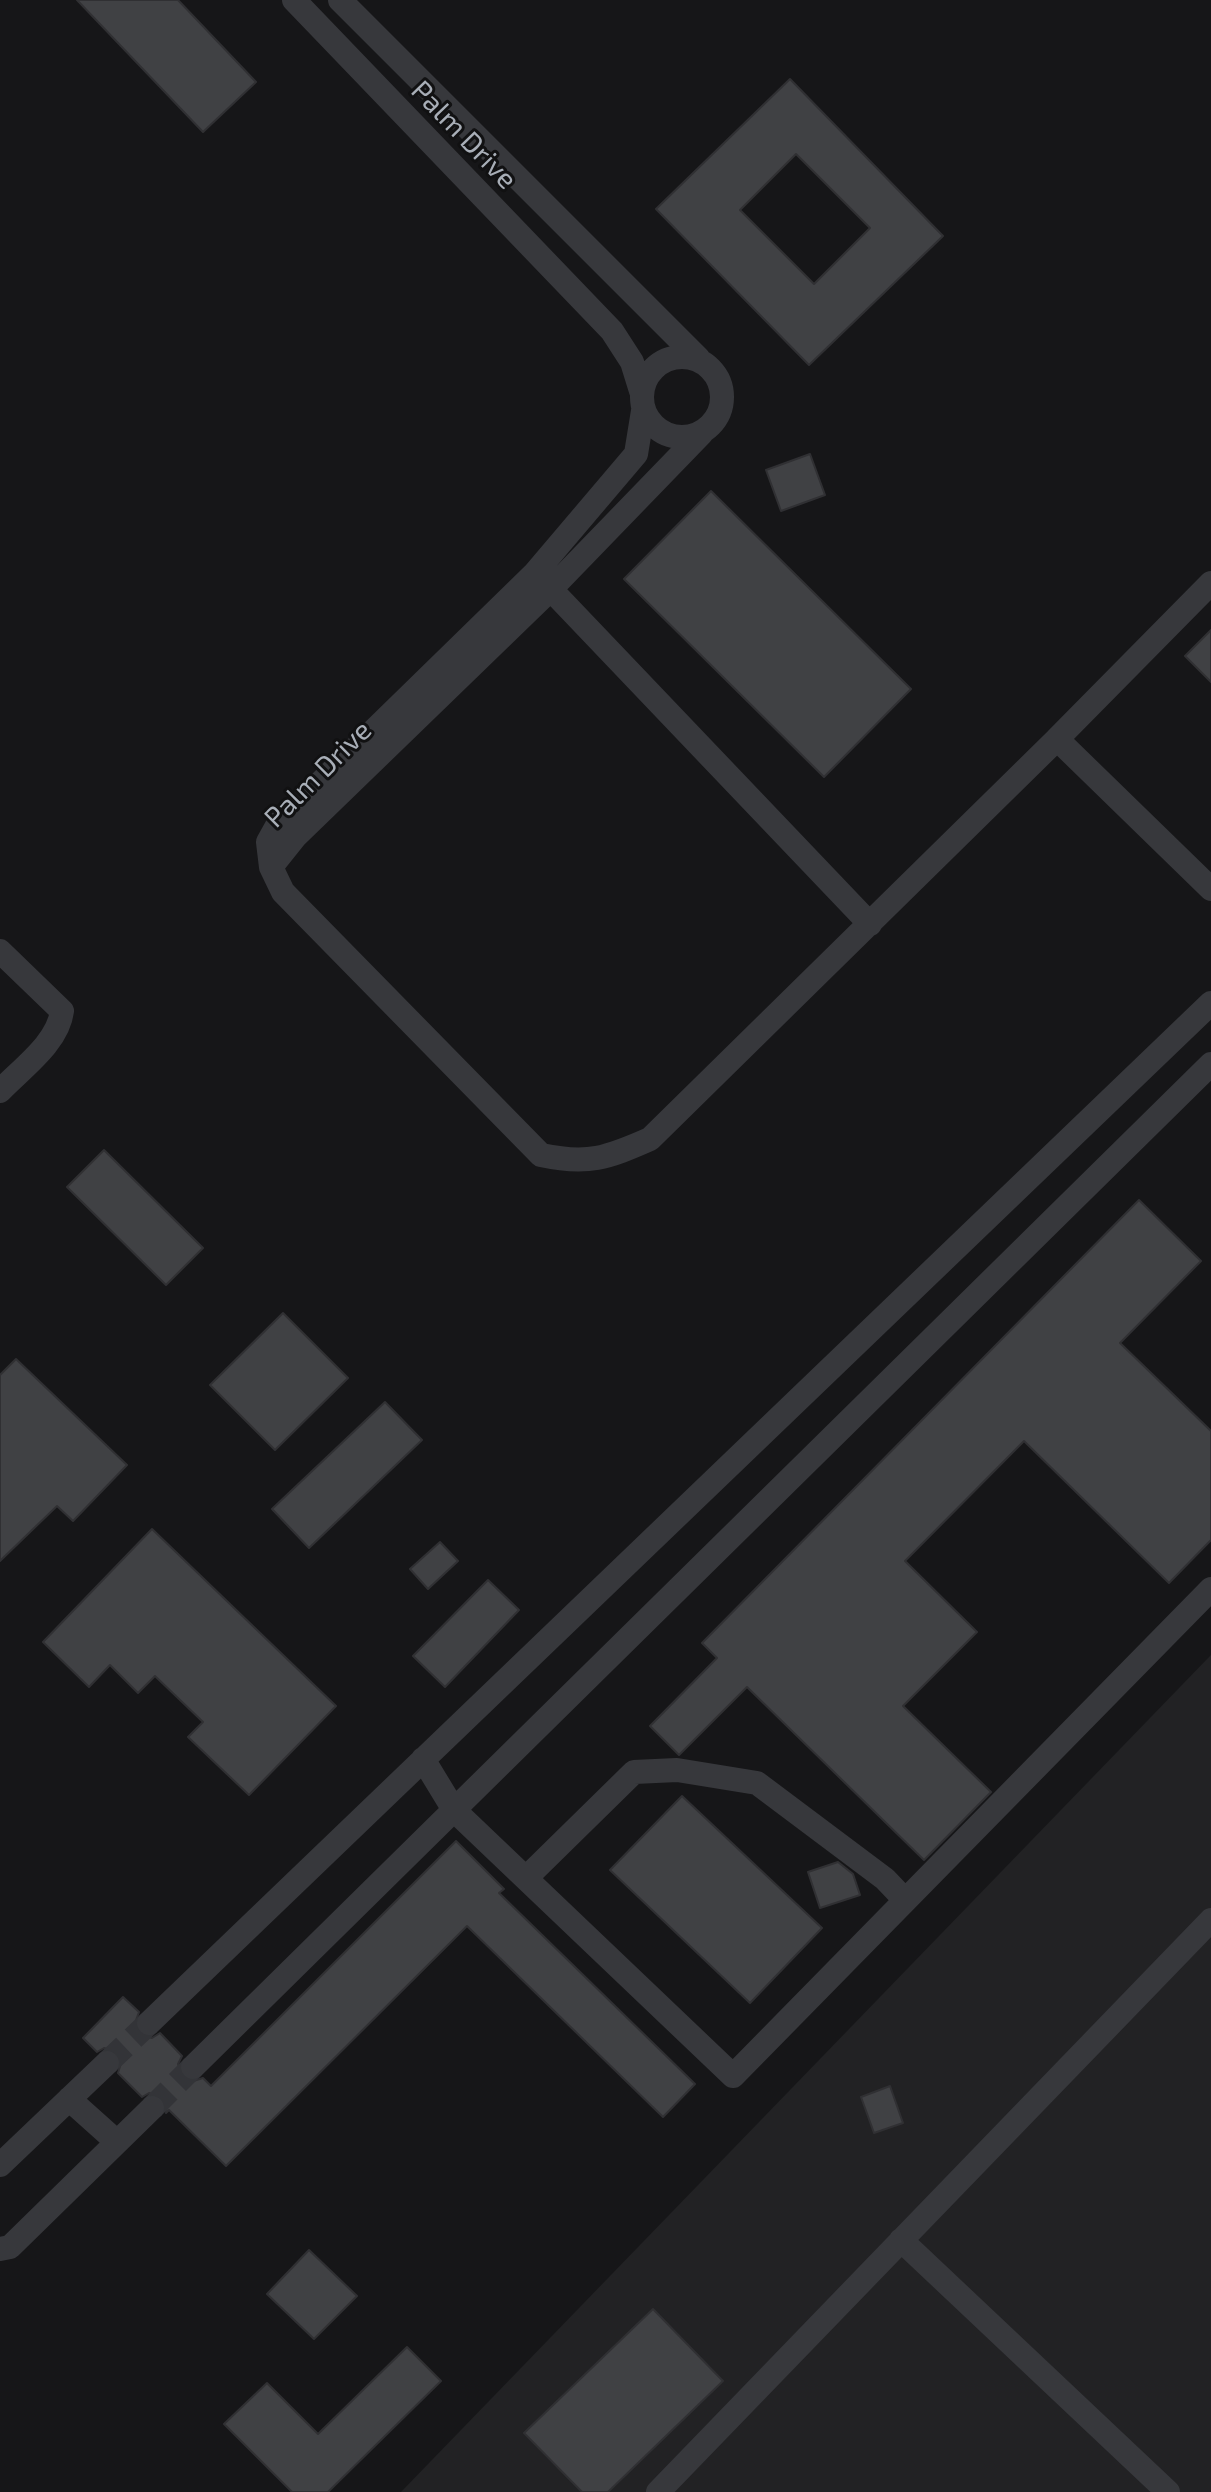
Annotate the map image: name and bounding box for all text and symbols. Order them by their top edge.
street label: Palm Drive [404,74,524,196]
street label: Palm Drive [258,714,378,834]

